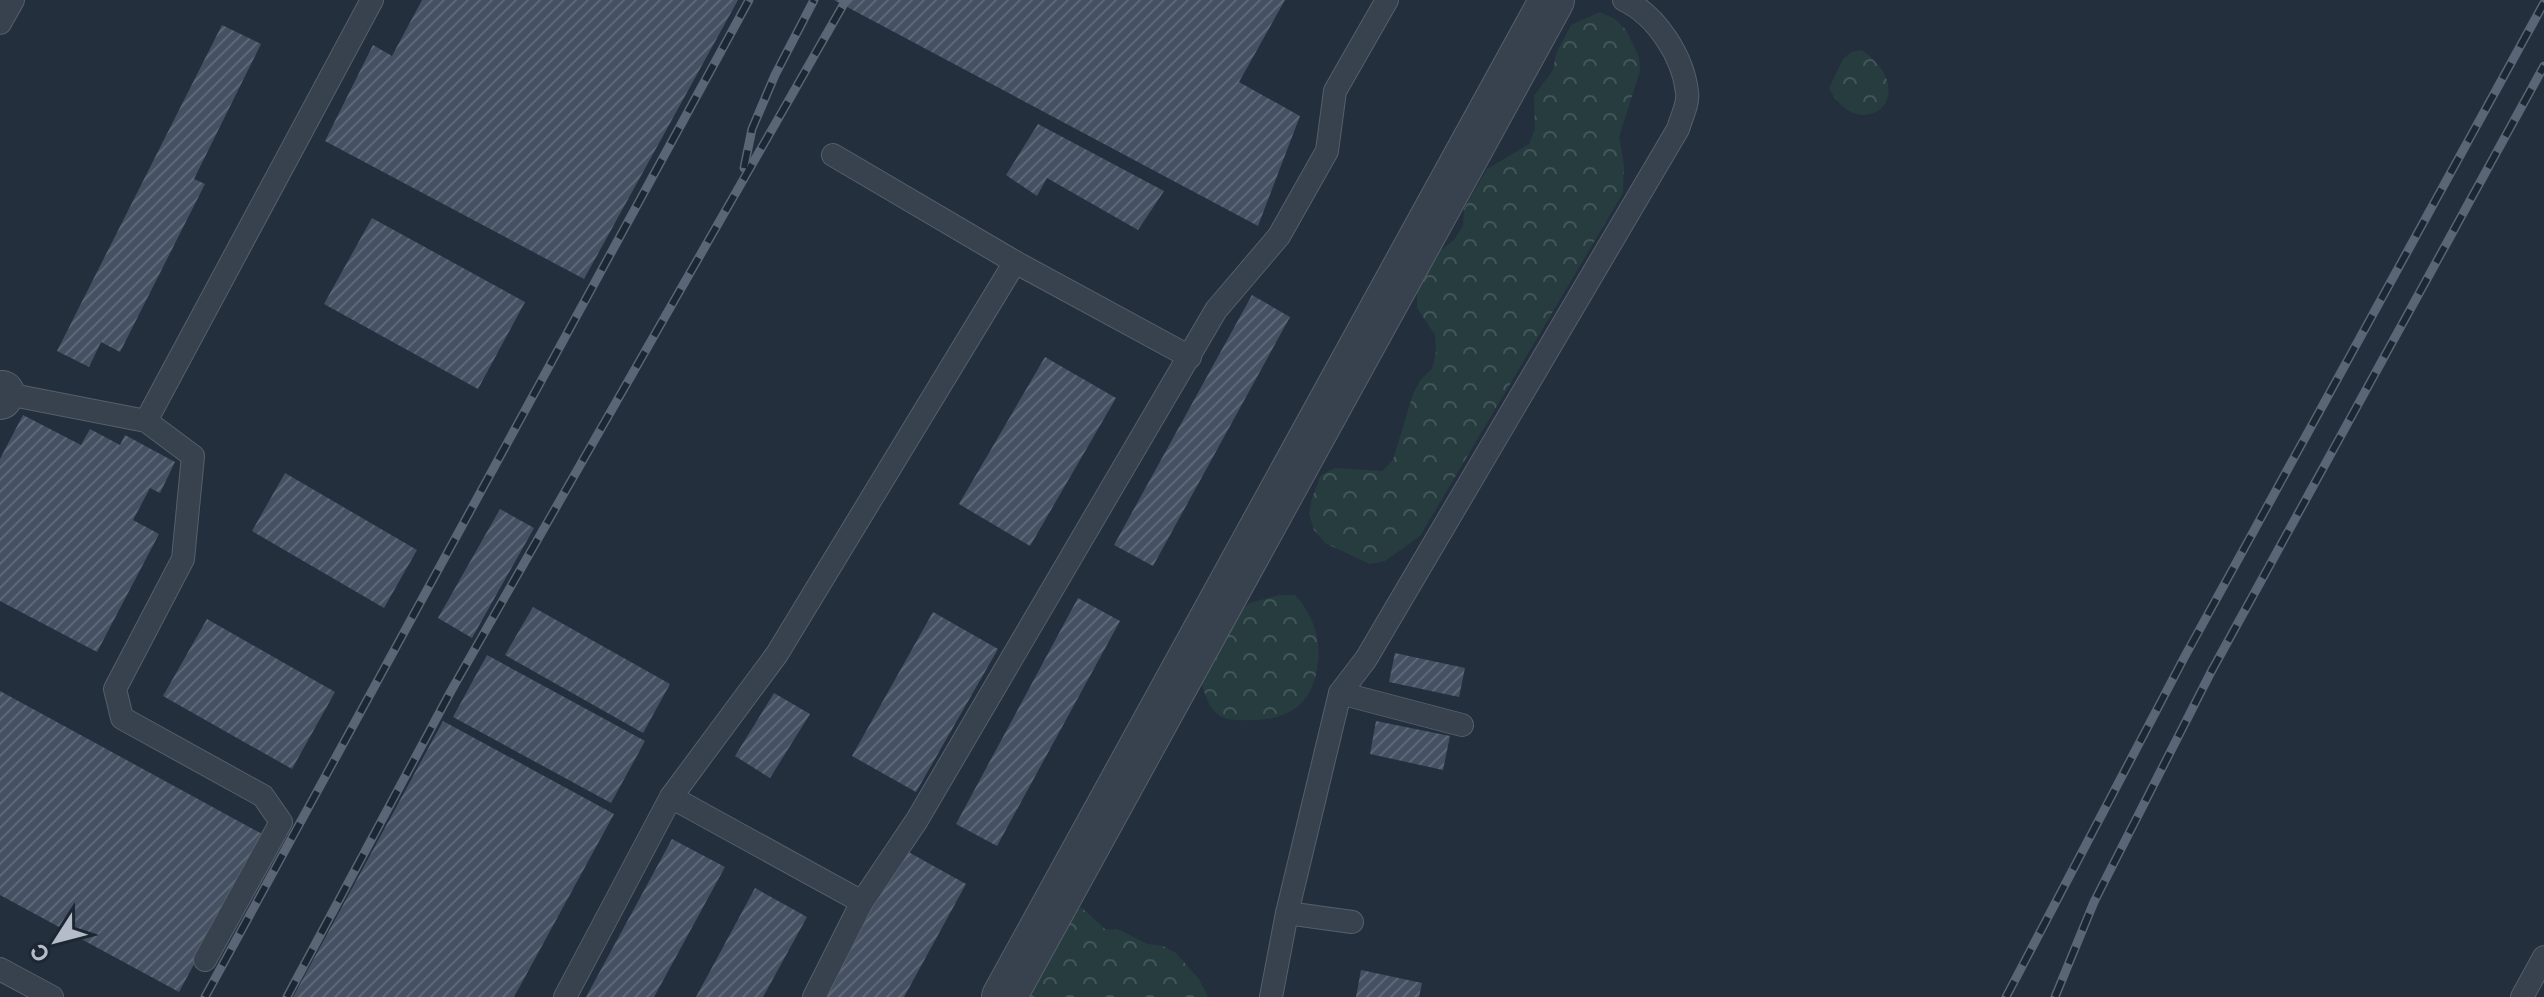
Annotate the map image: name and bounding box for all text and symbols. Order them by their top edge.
north arrow [16,901,96,981]
text: С [25,939,55,967]

